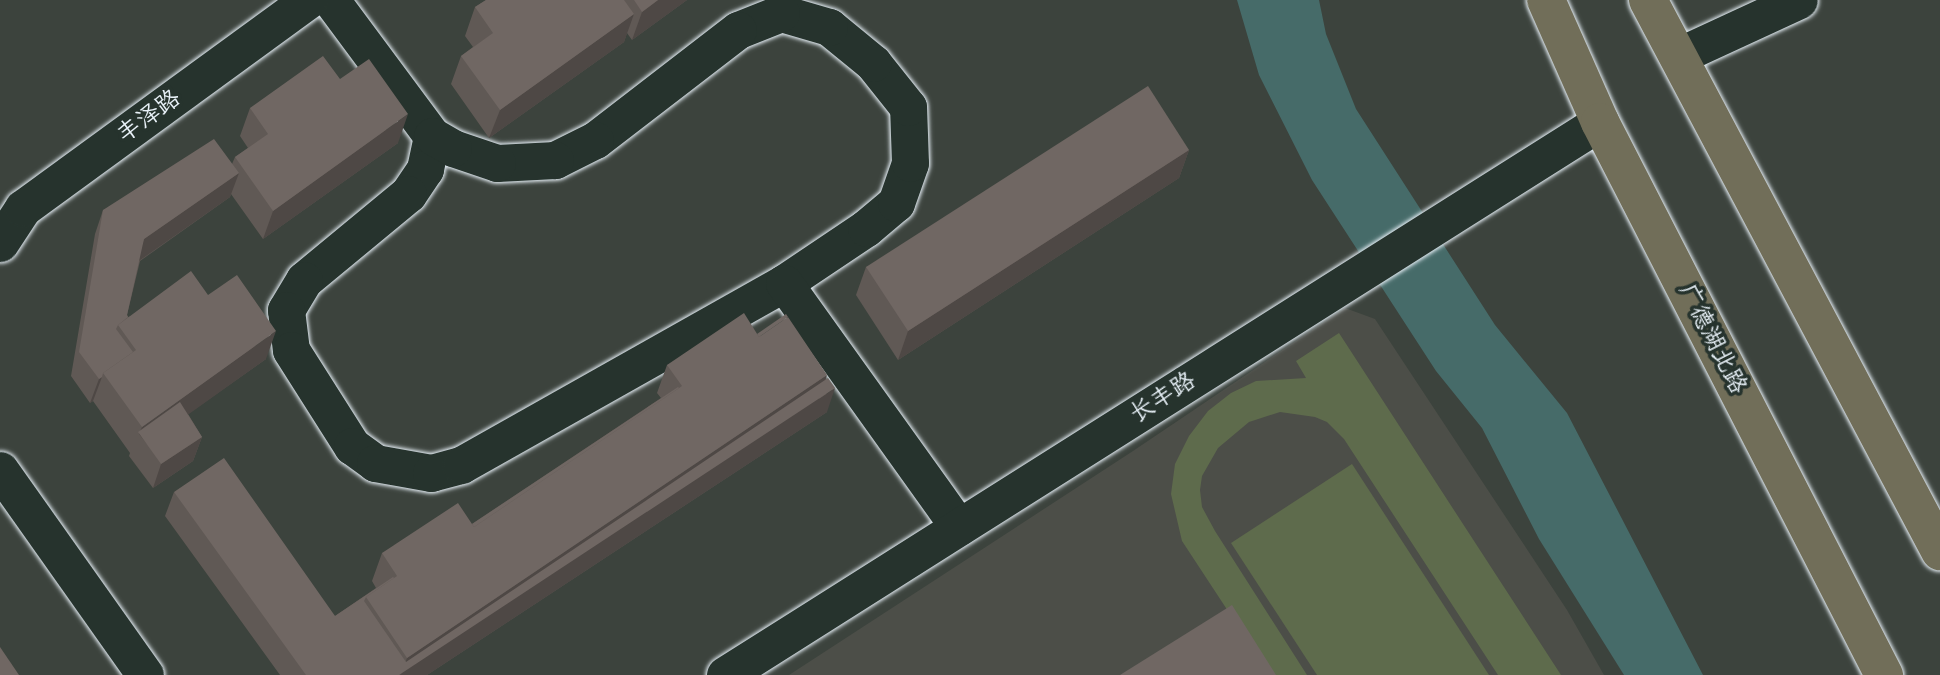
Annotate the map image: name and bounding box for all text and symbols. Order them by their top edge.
street label: 丰泽路 [111,84,187,150]
street label: 广德湖北路 [1672,279,1752,399]
street label: 长丰路 [1125,367,1201,429]

